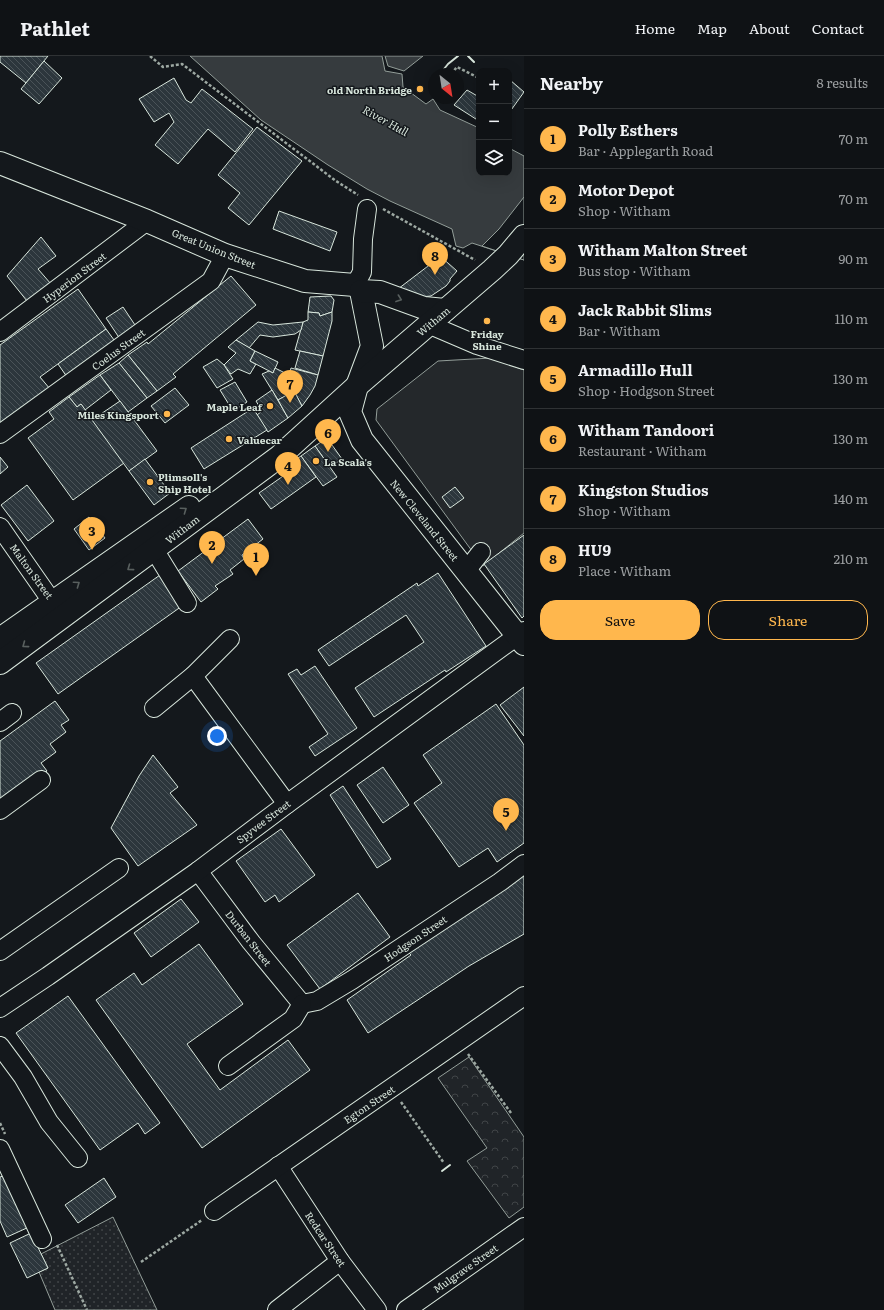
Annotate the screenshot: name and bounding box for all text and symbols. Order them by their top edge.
text: Pathlet [20,14,90,42]
text: Home [635,18,675,38]
text: Map [697,18,727,38]
text: About [749,18,790,38]
text: Contact [812,18,864,38]
north arrow [428,68,464,104]
map controls [476,68,512,176]
button: + [476,68,512,104]
text: Nearby [540,70,603,95]
text: 8 results [817,73,868,92]
place label: old North Bridge [327,82,412,97]
marker: old North Bridge [415,84,425,94]
water label: River Hull [360,101,413,140]
button: − [476,104,512,140]
text: Polly Esthers [578,118,678,141]
text: 1 [550,129,556,148]
text: 70 m [839,129,868,148]
button: layers [476,140,512,176]
text: Bar · Applegarth Road [578,141,713,160]
text: Motor Depot [578,178,674,201]
text: 2 [550,189,556,208]
text: 70 m [839,189,868,208]
text: Shop · Witham [578,201,671,220]
street label: Great Union Street [170,224,258,272]
text: Witham Malton Street [578,238,747,261]
pin: 8 [422,242,448,275]
street label: Hyperion Street [39,248,109,306]
text: 3 [549,249,557,268]
text: 90 m [838,249,868,268]
text: Bus stop · Witham [578,261,691,280]
one-way arrow [395,294,402,302]
text: Jack Rabbit Slims [578,298,712,321]
street label: Witham [413,302,453,339]
text: 4 [549,309,557,328]
text: 110 m [835,309,868,328]
marker: Friday Shine [482,316,492,326]
text: Bar · Witham [578,321,660,340]
street label: Coelus Street [88,325,148,373]
place label: Friday Shine [470,326,505,353]
text: Armadillo Hull [578,358,693,381]
text: 5 [549,369,557,388]
text: 130 m [833,369,868,388]
pin: 7 [277,370,303,403]
text: Shop · Hodgson Street [578,381,714,400]
place label: Maple Leaf [207,399,264,414]
marker: Maple Leaf [265,401,275,411]
place label: Miles Kingsport [78,407,160,422]
marker: Miles Kingsport [162,409,172,419]
text: Witham Tandoori [578,418,714,441]
pin: 6 [315,419,341,452]
text: 6 [549,429,557,448]
text: 130 m [833,429,868,448]
place label: Valuecar [237,432,283,447]
marker: Valuecar [224,434,234,444]
text: Restaurant · Witham [578,441,707,460]
pin: 4 [275,452,301,485]
place label: La Scala's [324,454,372,469]
marker: La Scala's [311,456,321,466]
place label: Plimsoll's Ship Hotel [158,469,212,496]
street label: New Cleveland Street [387,476,463,564]
marker: Plimsoll's Ship Hotel [145,477,155,487]
text: Kingston Studios [578,478,709,501]
text: 7 [549,489,557,508]
text: 140 m [833,489,868,508]
text: Shop · Witham [578,501,671,520]
one-way arrow [180,507,187,515]
street label: Witham [162,511,202,547]
pin: 3 [79,517,105,550]
pin: 2 [199,531,225,564]
text: HU9 [578,538,611,561]
street label: Malton Street [7,540,57,602]
pin: 1 [243,543,269,576]
text: 8 [549,549,557,568]
text: 210 m [833,549,868,568]
text: Place · Witham [578,561,671,580]
one-way arrow [127,563,134,570]
one-way arrow [73,581,80,589]
button: Save [540,600,700,640]
button: Share [708,600,868,640]
one-way arrow [23,640,30,647]
your location [207,726,227,746]
street label: Spyvee Street [233,796,293,846]
pin: 5 [493,798,519,831]
street label: Durban Street [222,907,276,969]
street label: Hodgson Street [380,911,450,965]
street label: Egton Street [340,1081,398,1127]
street label: Redcar Street [302,1208,350,1270]
street label: Mulgrave Street [430,1240,500,1296]

